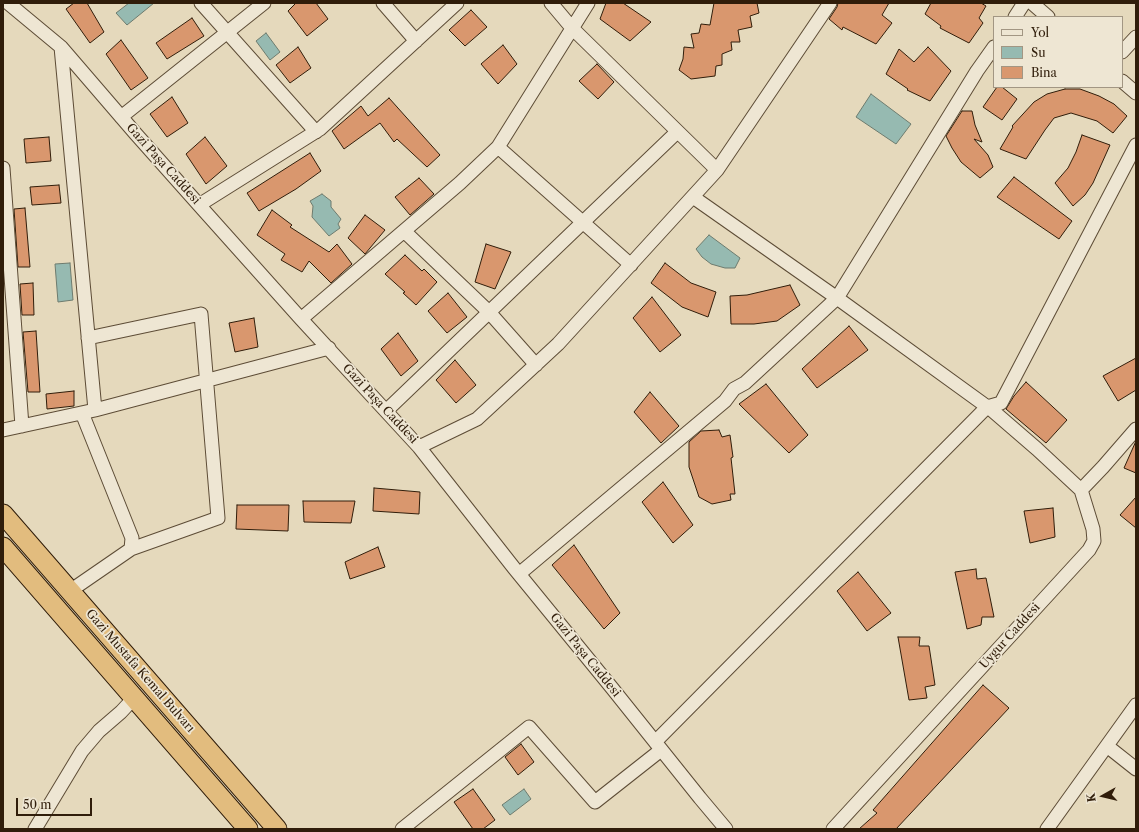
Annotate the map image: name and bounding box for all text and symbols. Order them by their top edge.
legend [993,16,1123,88]
text: Yol [1031,25,1049,40]
text: Su [1031,45,1046,60]
text: Bina [1031,65,1057,80]
street label: Gazi Paşa Caddesi [123,121,203,207]
street label: Gazi Paşa Caddesi [339,361,421,447]
street label: Uygur Caddesi [977,600,1043,672]
street label: Gazi Mustafa Kemal Bulvarı [83,607,197,735]
street label: Gazi Paşa Caddesi [547,610,623,700]
north arrow [1083,776,1123,816]
scale bar [18,790,94,816]
text: K [1084,792,1099,803]
text: 50 m [23,797,52,812]

